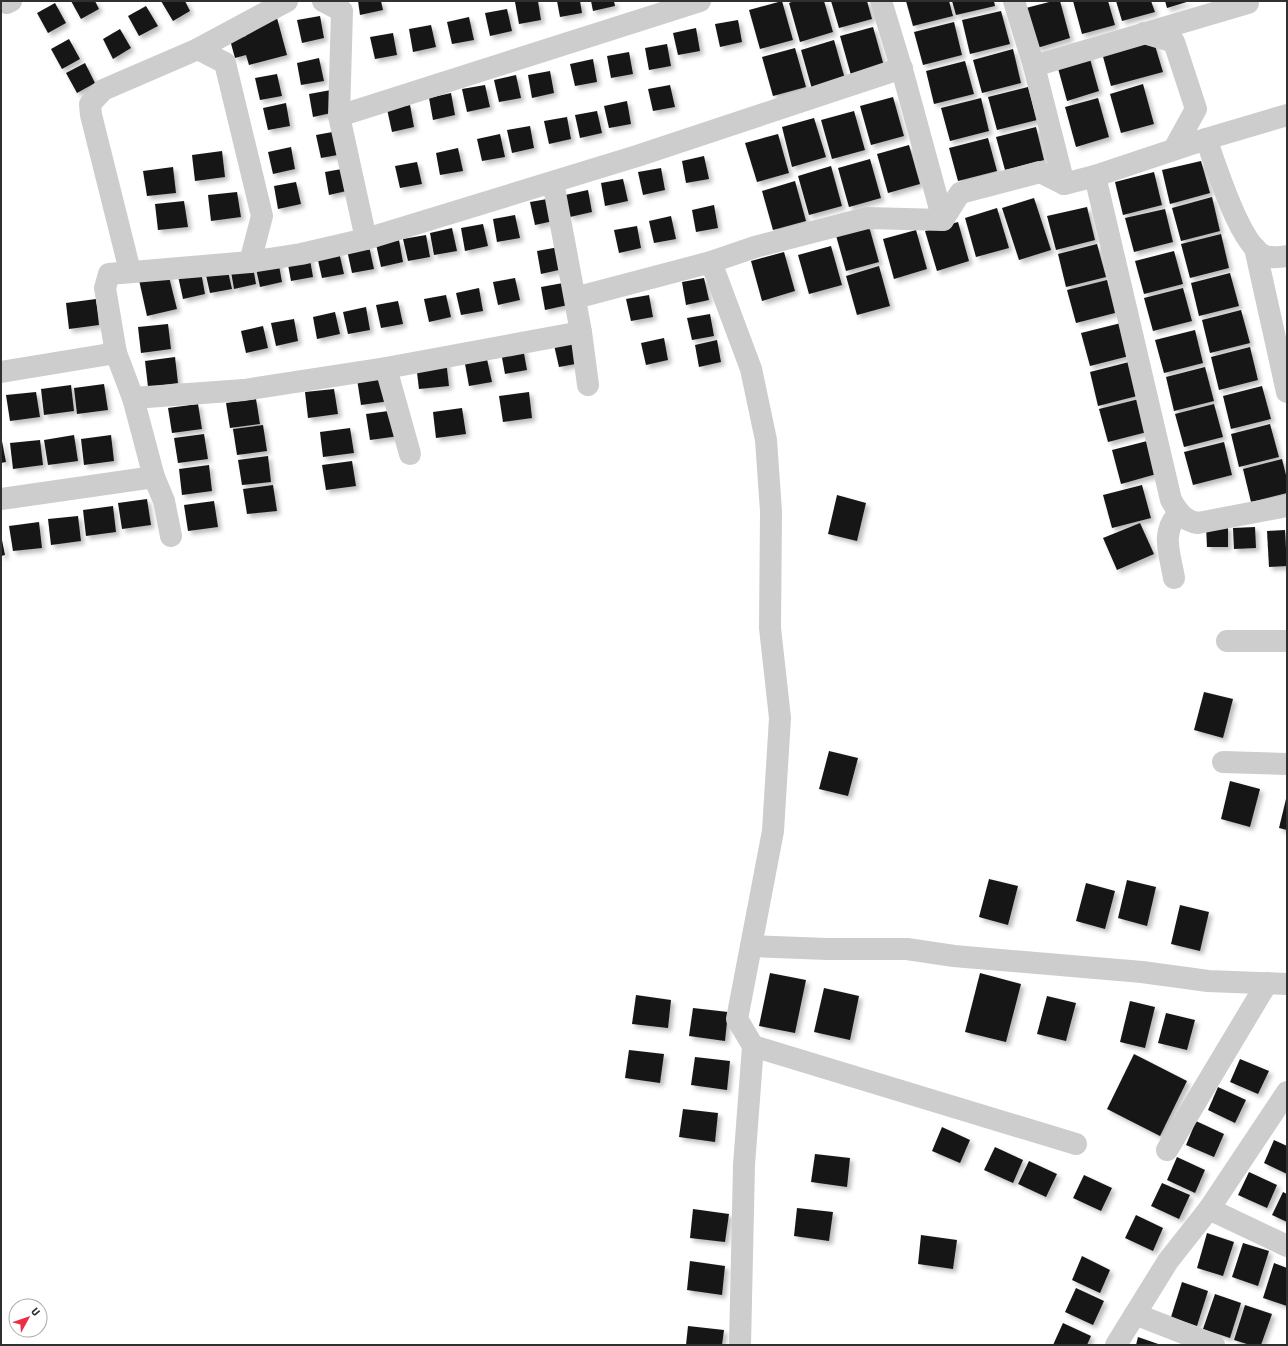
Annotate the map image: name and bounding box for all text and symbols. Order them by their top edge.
north arrow [8,1298,48,1338]
text: U [29,1305,42,1318]

